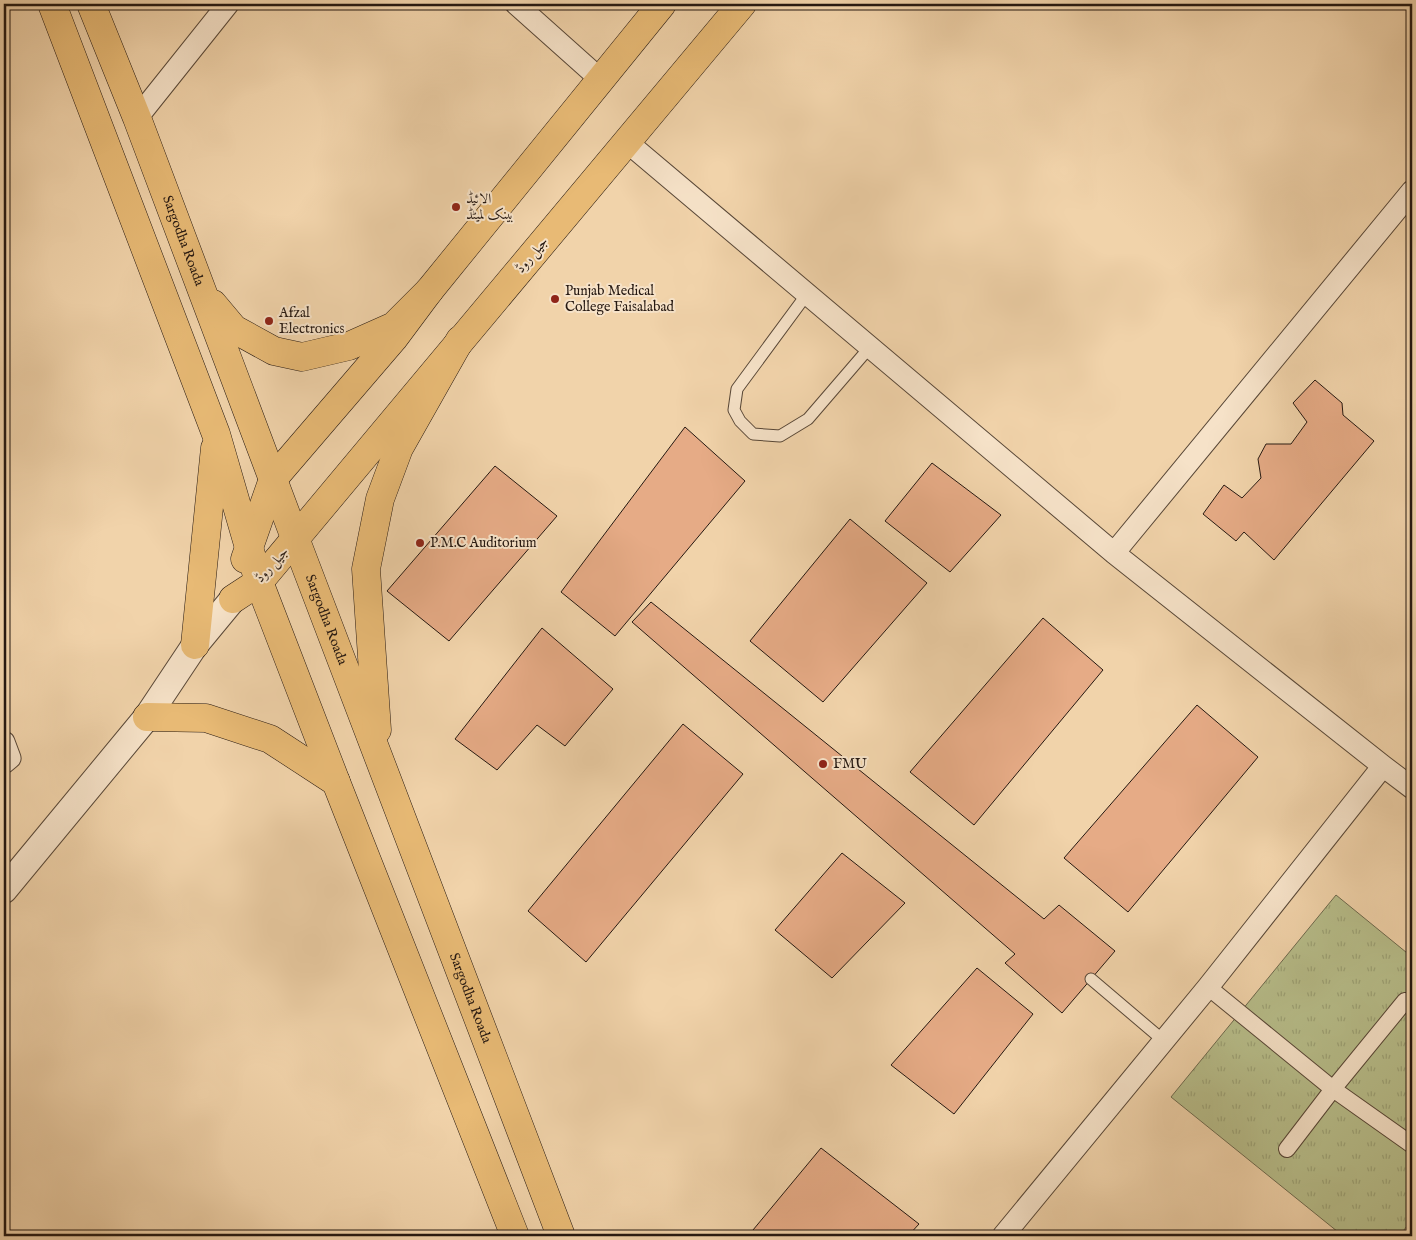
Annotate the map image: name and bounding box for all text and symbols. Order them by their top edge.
place label: الائیڈ بینک لمیٹڈ [466,190,513,224]
street label: Sargodha Roada [158,193,209,289]
marker: الائیڈ بینک لمیٹڈ [450,201,462,213]
street label: جیل روڈ [512,233,553,278]
place label: Punjab Medical College Faisalabad [565,282,674,316]
marker: Punjab Medical College Faisalabad [549,293,561,305]
place label: Afzal Electronics [278,304,345,338]
marker: Afzal Electronics [263,315,275,327]
place label: P.M.C Auditorium [430,534,537,552]
marker: P.M.C Auditorium [414,537,426,549]
street label: جیل روڈ [251,543,294,587]
street label: Sargodha Roada [301,572,352,668]
place label: FMU [833,755,867,773]
marker: FMU [817,758,829,770]
street label: Sargodha Roada [445,950,496,1047]

